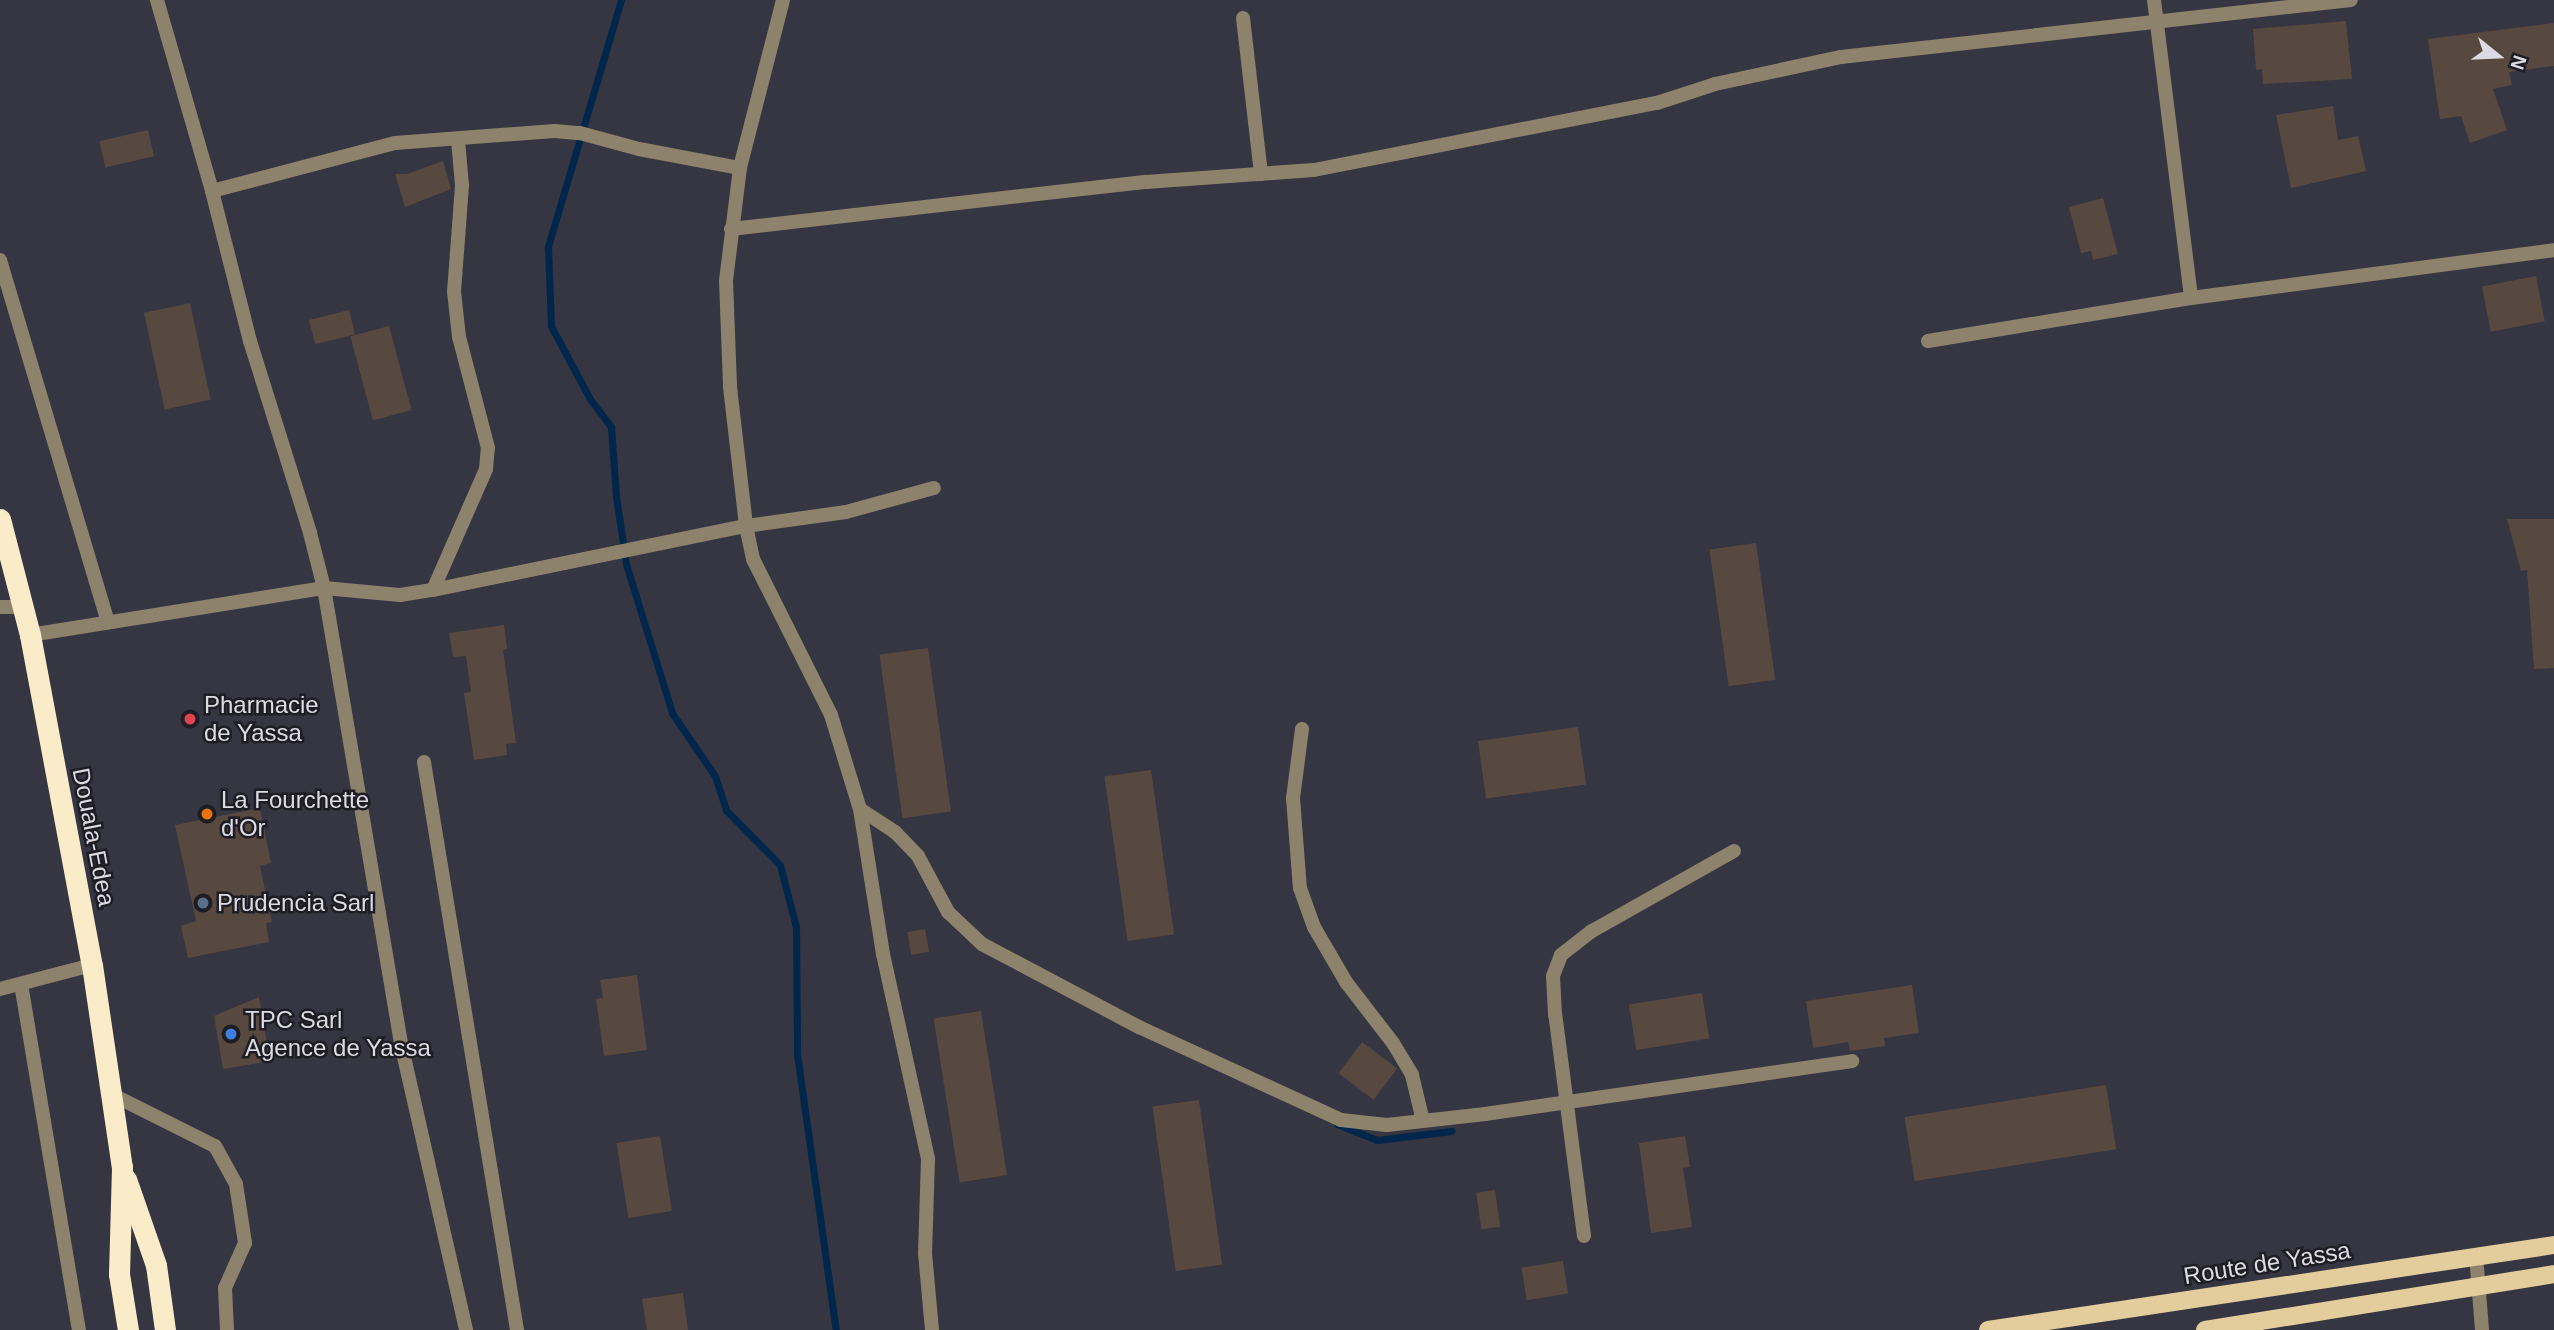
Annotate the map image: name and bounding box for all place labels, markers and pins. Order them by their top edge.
place label: Pharmacie de Yassa [204,691,319,747]
marker: Pharmacie de Yassa [182,711,198,727]
place label: La Fourchette d'Or [221,786,369,842]
marker: La Fourchette d'Or [199,806,215,822]
place label: Prudencia Sarl [217,889,374,917]
marker: Prudencia Sarl [195,895,211,911]
place label: TPC Sarl Agence de Yassa [245,1006,431,1062]
marker: TPC Sarl Agence de Yassa [223,1026,239,1042]

